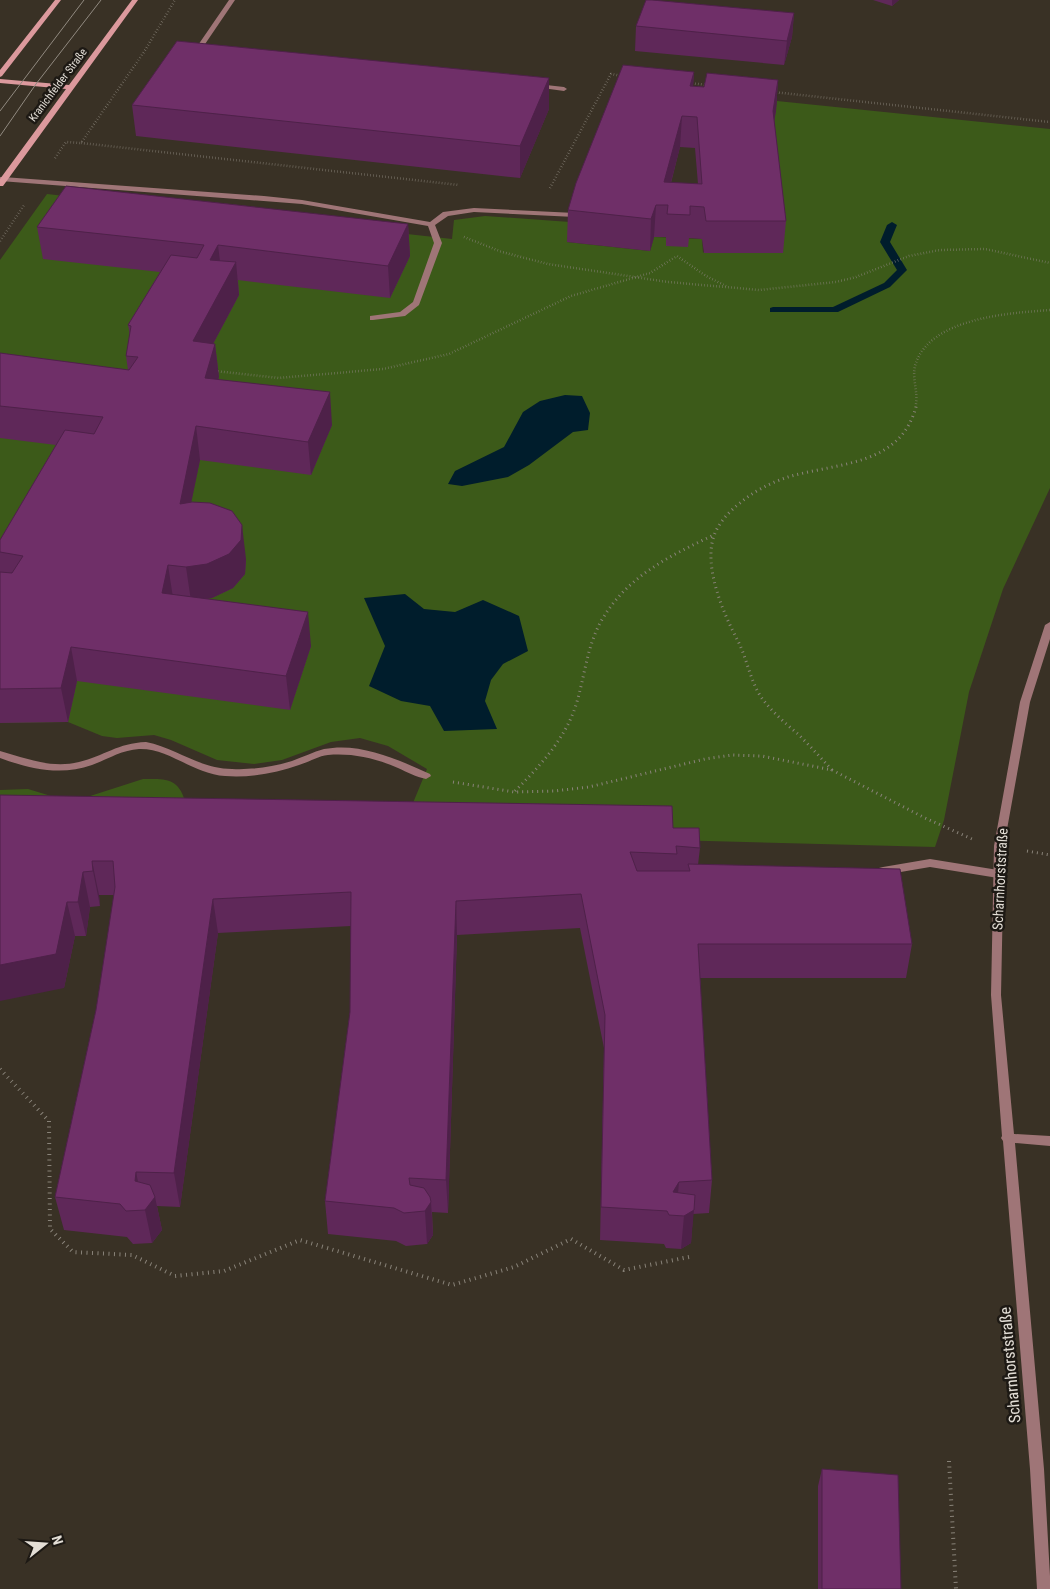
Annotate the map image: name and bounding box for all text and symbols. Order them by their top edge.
street label: Kranichfelder Straße [26,46,90,124]
street label: Scharnhorststraße [989,827,1011,930]
street label: Scharnhorststraße [995,1306,1025,1424]
north arrow [20,1519,70,1569]
text: N [49,1534,66,1547]

